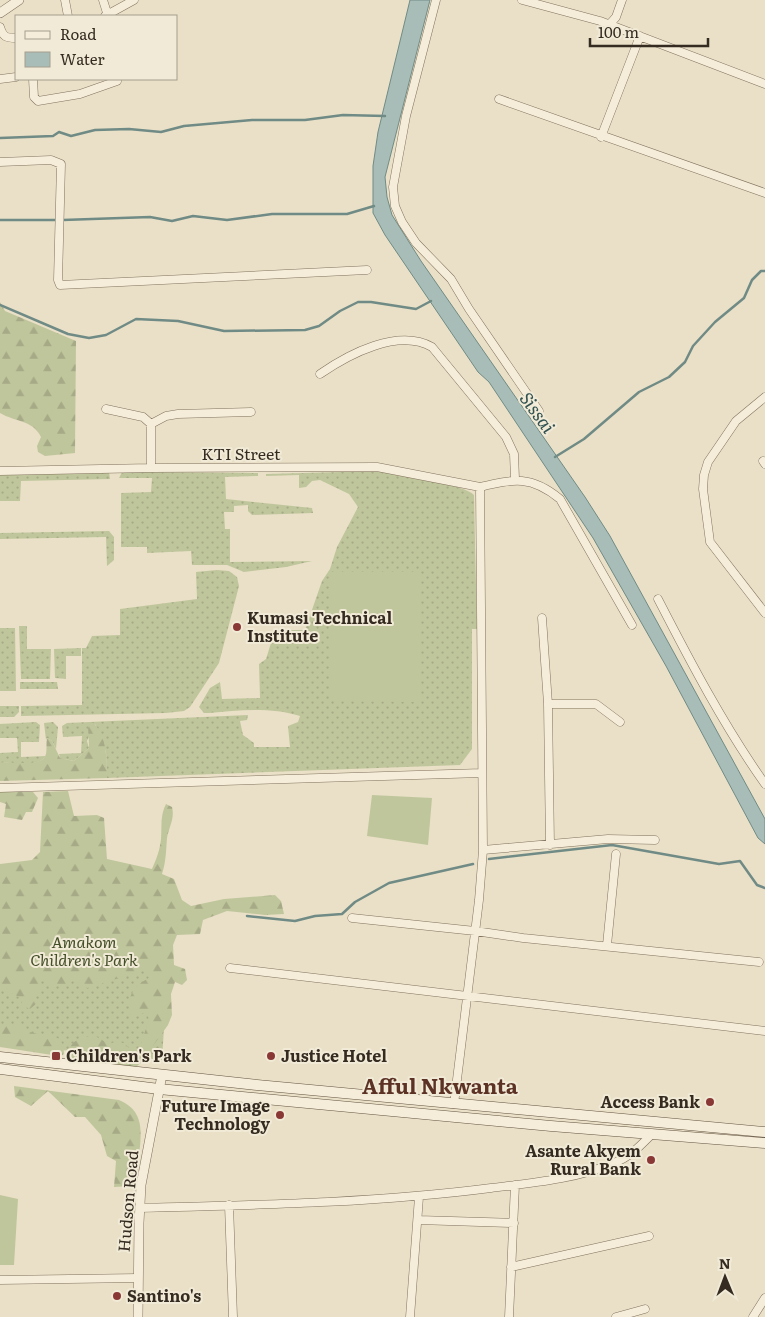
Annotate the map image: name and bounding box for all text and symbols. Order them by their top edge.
legend [15,15,178,80]
scale bar [590,15,708,47]
text: 100 m [598,20,639,43]
text: Road [60,22,96,45]
text: Water [60,47,105,70]
water label: Sissai [514,386,563,439]
street label: KTI Street [202,441,281,465]
place label: Kumasi Technical Institute [247,605,392,647]
marker: Kumasi Technical Institute [231,621,243,633]
park label: Amakom Children's Park [30,929,138,971]
place label: Children's Park [66,1043,192,1067]
place label: Justice Hotel [281,1043,387,1067]
marker: Children's Park [50,1050,62,1062]
marker: Justice Hotel [265,1050,277,1062]
district label: Afful Nkwanta [362,1069,519,1100]
place label: Access Bank [601,1089,700,1113]
place label: Future Image Technology [161,1093,270,1135]
marker: Access Bank [704,1096,716,1108]
marker: Future Image Technology [274,1109,286,1121]
place label: Asante Akyem Rural Bank [525,1138,641,1180]
street label: Hudson Road [111,1149,143,1253]
marker: Asante Akyem Rural Bank [645,1154,657,1166]
north arrow [700,1252,750,1302]
text: N [719,1253,731,1273]
place label: Santino's [127,1283,201,1307]
marker: Santino's [111,1290,123,1302]

